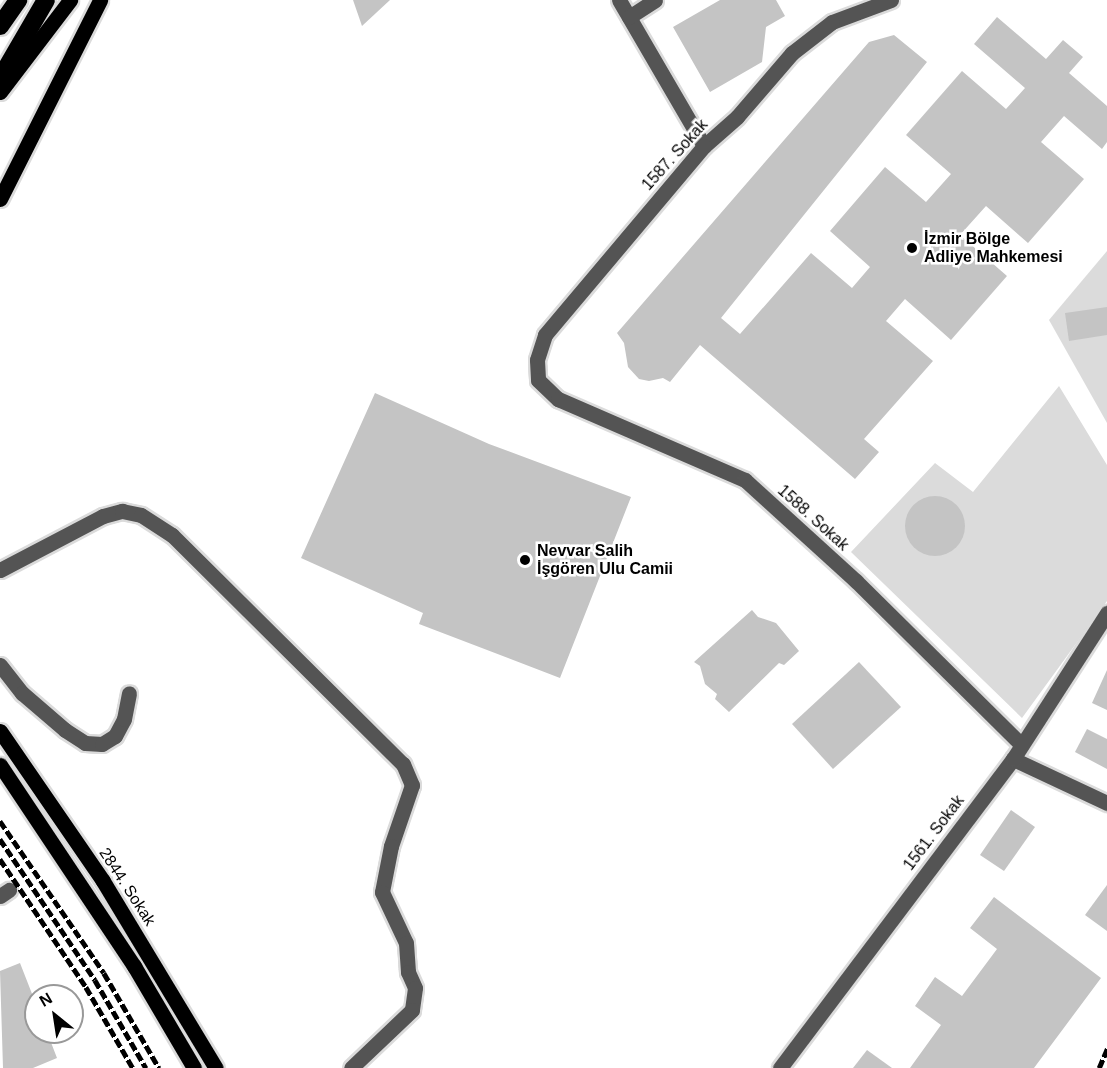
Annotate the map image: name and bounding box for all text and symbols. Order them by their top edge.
street label: 1587. Sokak [638,116,712,194]
place label: İzmir Bölge Adliye Mahkemesi [924,229,1063,267]
marker: İzmir Bölge Adliye Mahkemesi [905,241,919,255]
street label: 1588. Sokak [774,481,852,555]
place label: Nevvar Salih İşgören Ulu Camii [537,541,673,579]
marker: Nevvar Salih İşgören Ulu Camii [518,553,532,567]
street label: 1561. Sokak [900,792,968,874]
street label: 2844. Sokak [95,844,159,930]
north arrow [24,984,84,1044]
text: N [36,989,55,1010]

